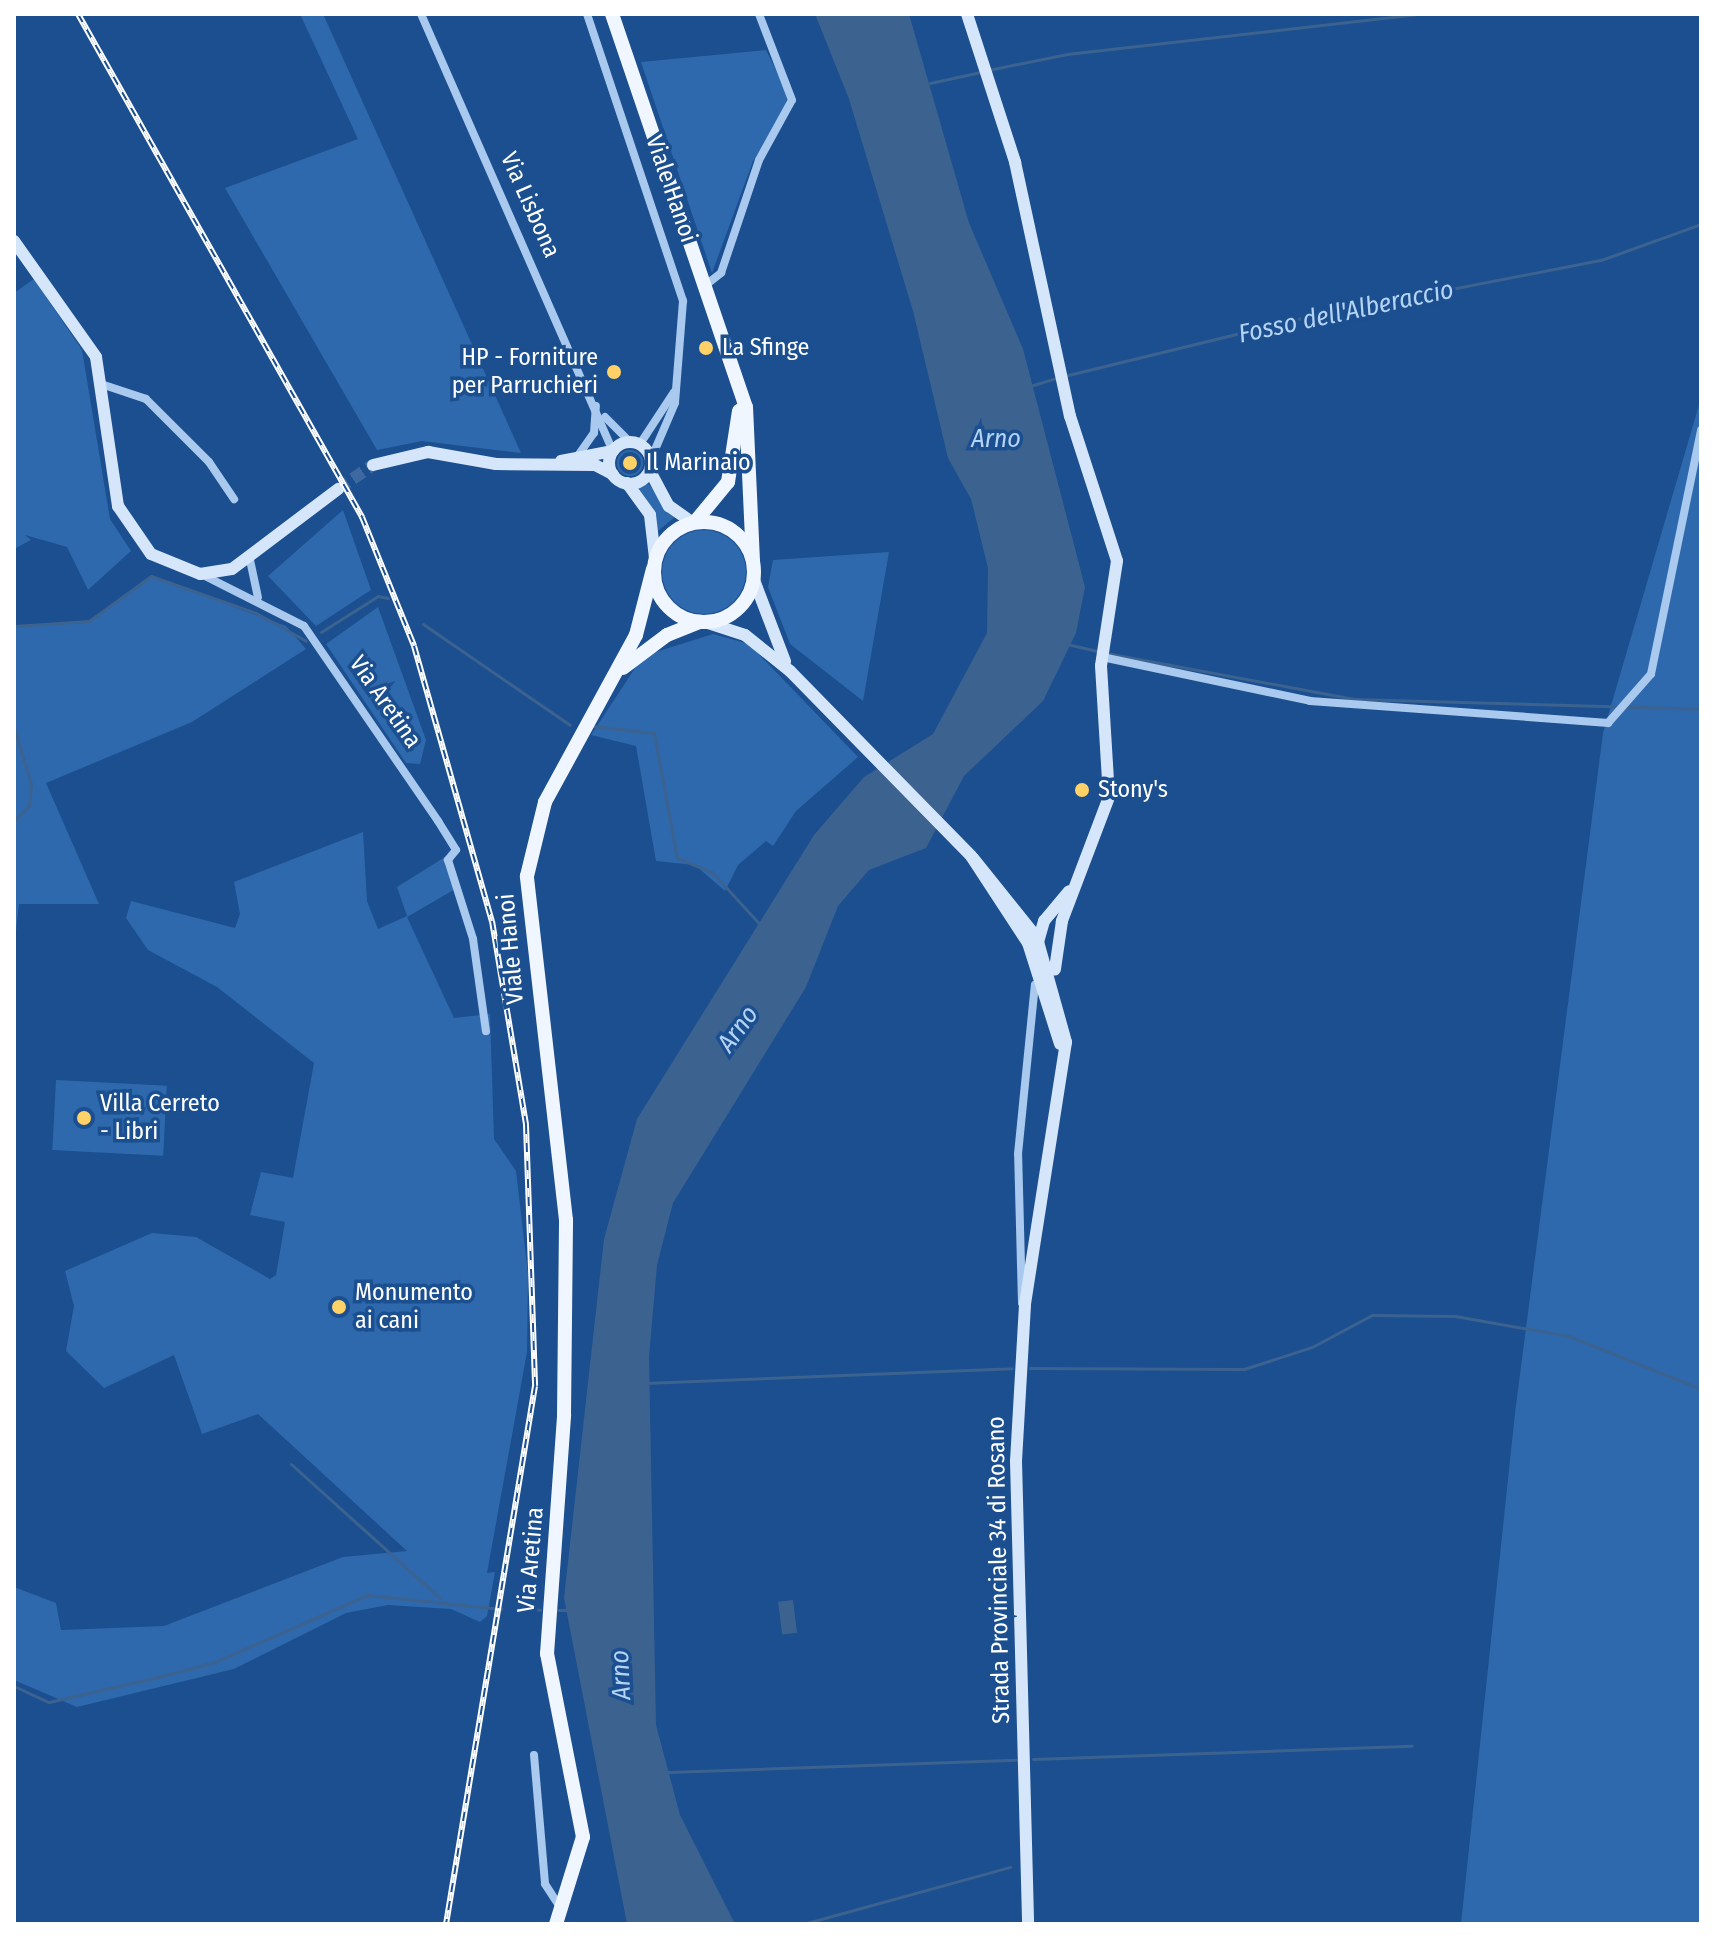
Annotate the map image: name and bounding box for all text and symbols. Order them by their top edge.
street label: Viale Hanoi [639,132,703,246]
street label: Via Lisbona [494,148,566,262]
water label: Fosso dell'Alberaccio [1236,274,1456,350]
place label: La Sfinge [722,334,809,362]
marker: La Sfinge [697,339,715,357]
place label: HP - Forniture per Parruchieri [452,344,598,400]
marker: HP - Forniture per Parruchieri [605,363,623,381]
water label: Arno [971,423,1021,455]
place label: Il Marinaio [646,449,751,477]
marker: Il Marinaio [621,454,639,472]
street label: Via Aretina [343,650,427,754]
place label: Stony's [1098,776,1168,804]
marker: Stony's [1073,781,1091,799]
street label: Viale Hanoi [492,892,530,1006]
water label: Arno [711,1000,765,1058]
place label: Villa Cerreto - Libri [100,1090,220,1146]
marker: Villa Cerreto - Libri [75,1109,93,1127]
place label: Monumento ai cani [355,1279,473,1335]
marker: Monumento ai cani [330,1298,348,1316]
street label: Strada Provinciale 34 di Rosano [982,1416,1016,1724]
street label: Via Aretina [512,1506,550,1614]
water label: Arno [604,1649,638,1701]

